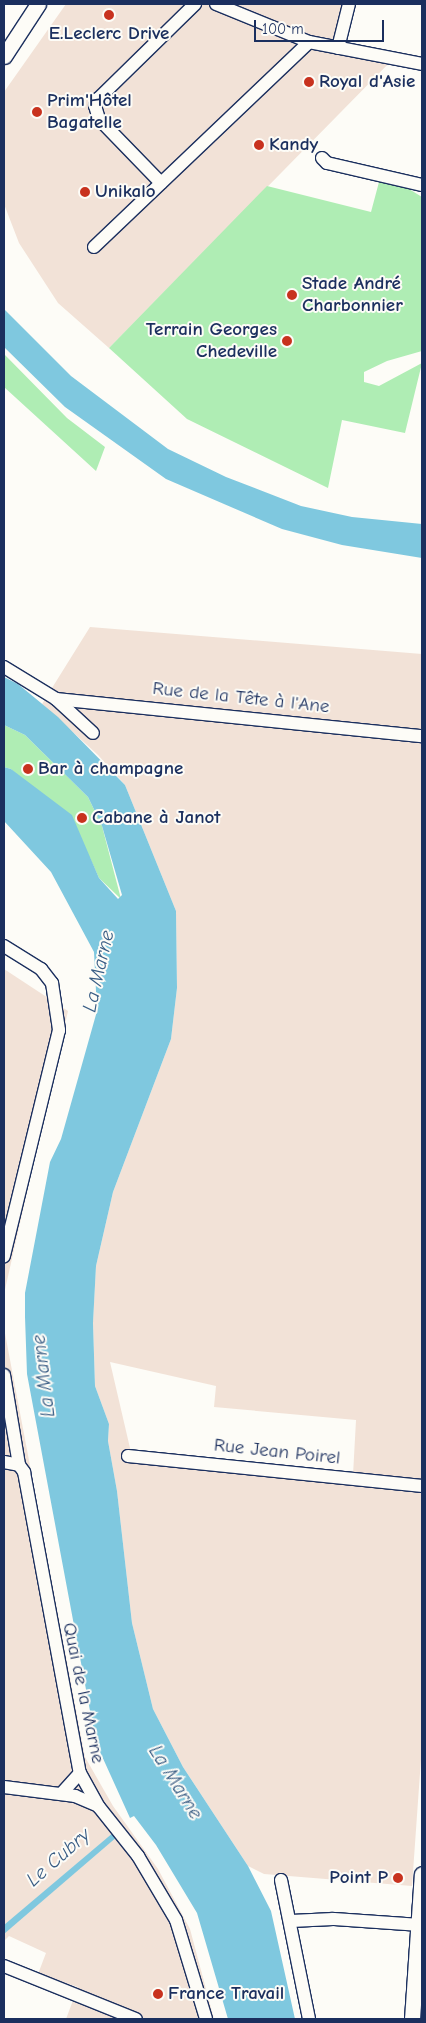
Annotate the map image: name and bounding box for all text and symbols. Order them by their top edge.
marker: E.Leclerc Drive [103,9,115,21]
scale bar [256,10,386,42]
text: 100 m [262,20,304,38]
place label: E.Leclerc Drive [49,23,169,45]
place label: Royal d'Asie [319,71,415,93]
marker: Royal d'Asie [303,76,315,88]
place label: Prim'Hôtel Bagatelle [47,90,132,134]
marker: Prim'Hôtel Bagatelle [31,106,43,118]
place label: Kandy [269,134,318,156]
marker: Kandy [253,139,265,151]
place label: Unikalo [95,181,156,203]
marker: Unikalo [79,186,91,198]
place label: Stade André Charbonnier [302,273,403,317]
marker: Stade André Charbonnier [286,289,298,301]
place label: Terrain Georges Chedeville [146,319,277,363]
marker: Terrain Georges Chedeville [281,335,293,347]
street label: Rue de la Tête à l'Ane [151,677,331,719]
place label: Bar à champagne [38,758,183,780]
marker: Bar à champagne [22,763,34,775]
place label: Cabane à Janot [92,807,220,829]
marker: Cabane à Janot [76,812,88,824]
water label: La Marne [77,928,119,1014]
water label: La Marne [26,1333,60,1419]
street label: Rue Jean Poirel [213,1434,341,1470]
street label: Quai de la Marne [57,1621,109,1765]
water label: La Marne [144,1740,208,1824]
water label: Le Cubry [21,1823,95,1891]
place label: Point P [329,1867,388,1889]
marker: Point P [392,1872,404,1884]
place label: France Travail [168,1983,284,2005]
marker: France Travail [152,1988,164,2000]

